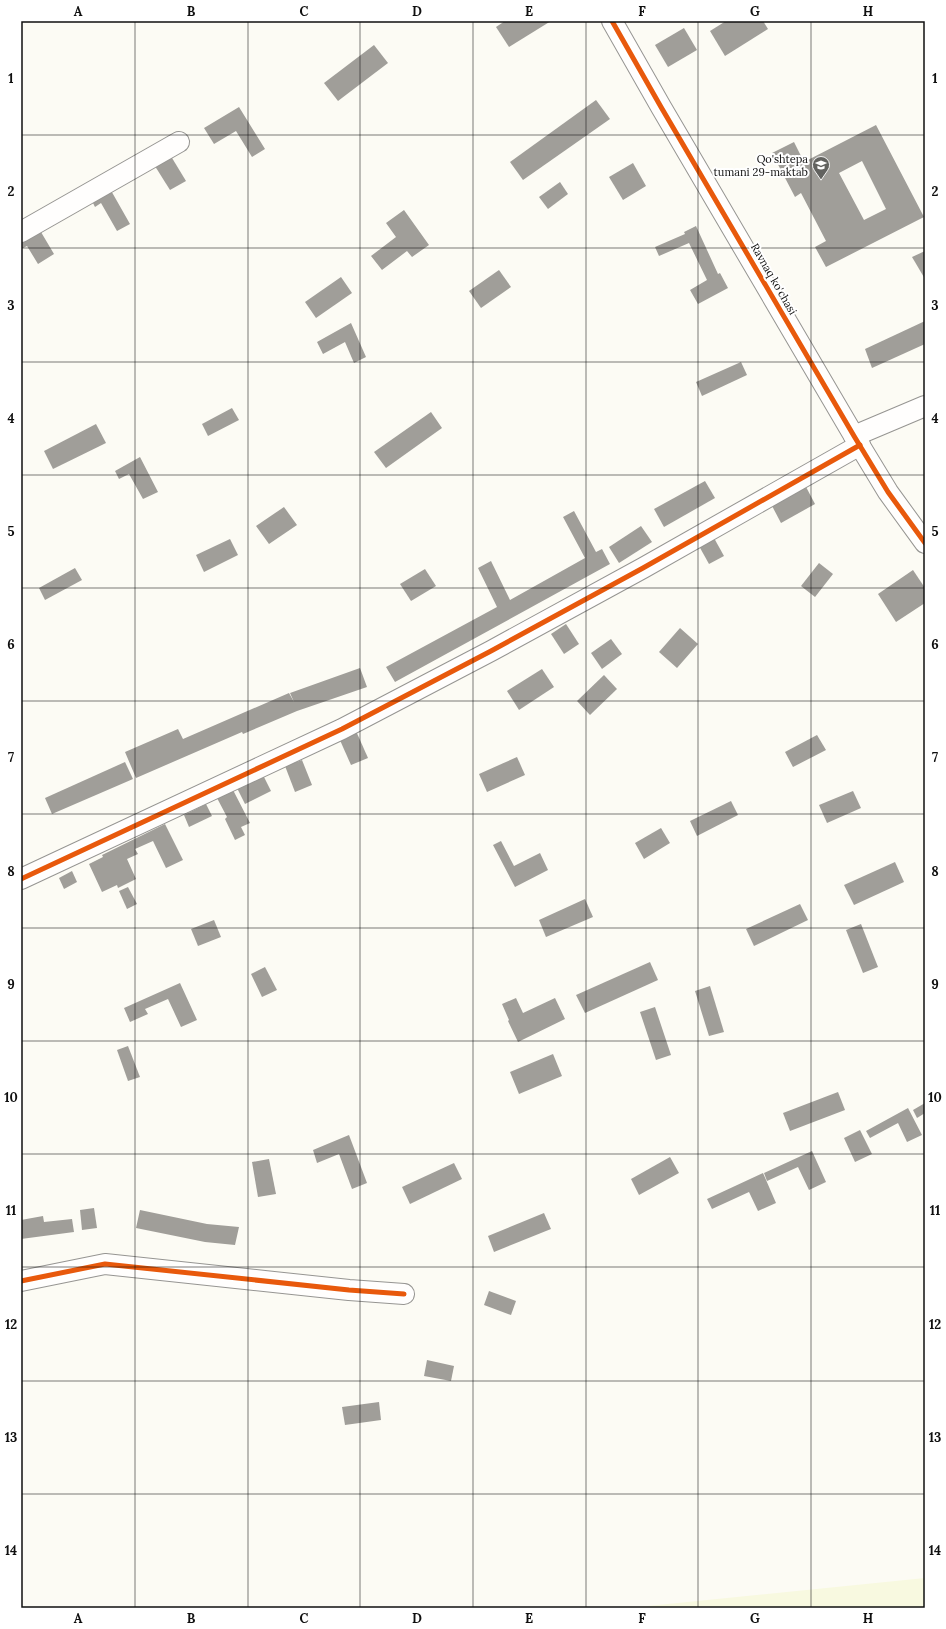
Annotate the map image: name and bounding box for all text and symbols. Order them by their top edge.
text: A [74,3,83,20]
text: B [187,3,196,20]
text: C [300,3,309,20]
text: D [412,3,422,20]
text: E [525,3,533,20]
text: F [638,3,646,20]
text: G [750,3,760,20]
text: H [863,3,873,20]
text: 1 [8,70,14,87]
text: 1 [932,70,938,87]
place label: Qo'shtepa tumani 29-maktab [714,152,808,179]
school or university icon: Qo'shtepa tumani 29-maktab [811,155,831,180]
text: 2 [8,183,15,200]
text: 2 [932,183,939,200]
street label: Ravnaq ko'chasi [748,241,800,317]
text: 3 [7,297,15,314]
text: 3 [931,297,939,314]
text: 4 [7,410,15,427]
text: 4 [931,410,939,427]
text: 5 [7,523,15,540]
text: 5 [931,523,939,540]
text: 6 [7,636,15,653]
text: 6 [931,636,939,653]
text: 7 [8,749,14,766]
text: 7 [932,749,938,766]
text: 8 [7,863,15,880]
text: 8 [931,863,939,880]
text: 9 [7,976,15,993]
text: 9 [931,976,939,993]
text: 10 [4,1089,18,1106]
text: 10 [928,1089,942,1106]
text: 11 [6,1202,16,1219]
text: 11 [930,1202,940,1219]
text: 12 [5,1316,17,1333]
text: 12 [929,1316,941,1333]
text: 13 [5,1429,17,1446]
text: 13 [929,1429,941,1446]
text: 14 [5,1542,17,1559]
text: 14 [929,1542,941,1559]
text: A [74,1610,83,1627]
text: B [187,1610,196,1627]
text: C [300,1610,309,1627]
text: D [412,1610,422,1627]
text: E [525,1610,533,1627]
text: F [638,1610,646,1627]
text: G [750,1610,760,1627]
text: H [863,1610,873,1627]

